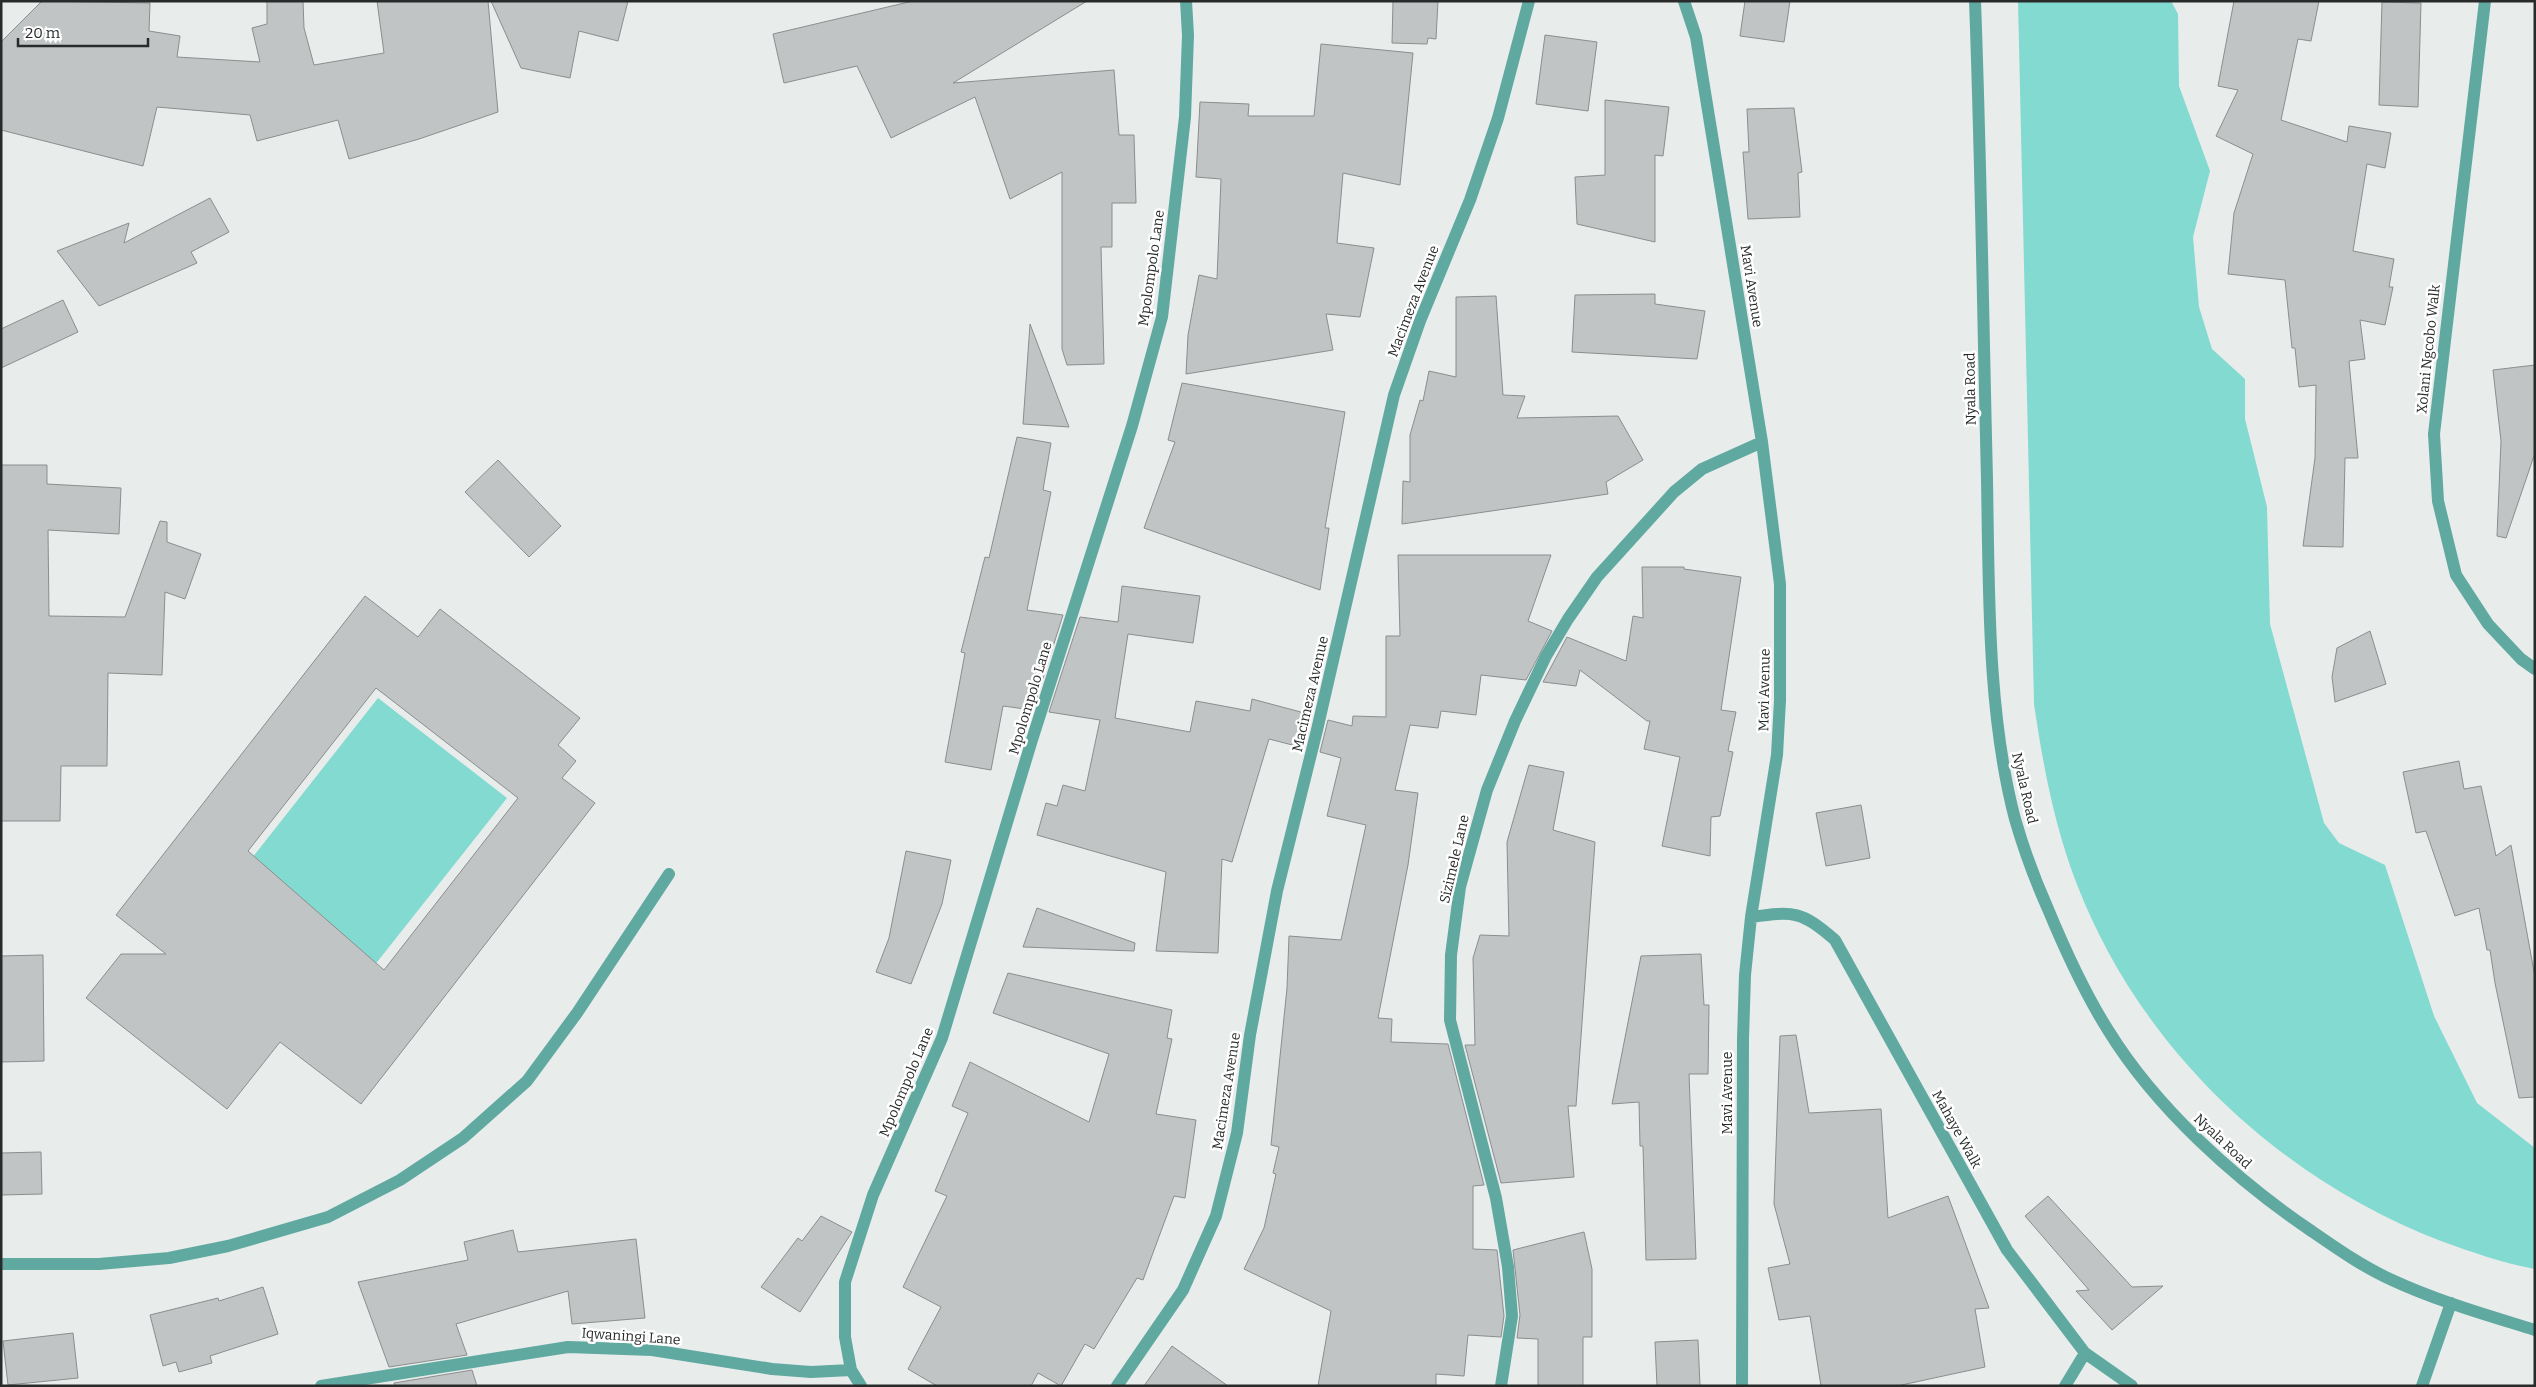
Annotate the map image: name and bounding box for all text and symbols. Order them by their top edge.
scale bar [18,15,148,47]
text: 20 m [25,24,61,42]
street label: Mpolompolo Lane [1135,209,1168,327]
street label: Macimeza Avenue [1384,243,1443,360]
street label: Mavi Avenue [1737,244,1766,328]
street label: Xolani Ngcobo Walk [2413,284,2444,414]
street label: Nyala Road [1961,352,1980,425]
street label: Macimeza Avenue [1289,634,1332,754]
street label: Mpolompolo Lane [1005,640,1056,757]
street label: Mavi Avenue [1755,648,1774,732]
street label: Nyala Road [2008,751,2041,825]
street label: Sizimele Lane [1436,813,1473,905]
street label: Mpolompolo Lane [876,1025,937,1140]
street label: Macimeza Avenue [1209,1031,1244,1151]
street label: Mavi Avenue [1719,1051,1736,1135]
street label: Mahaye Walk [1928,1087,1985,1171]
street label: Nyala Road [2190,1110,2255,1172]
street label: Iqwaningi Lane [581,1325,681,1348]

